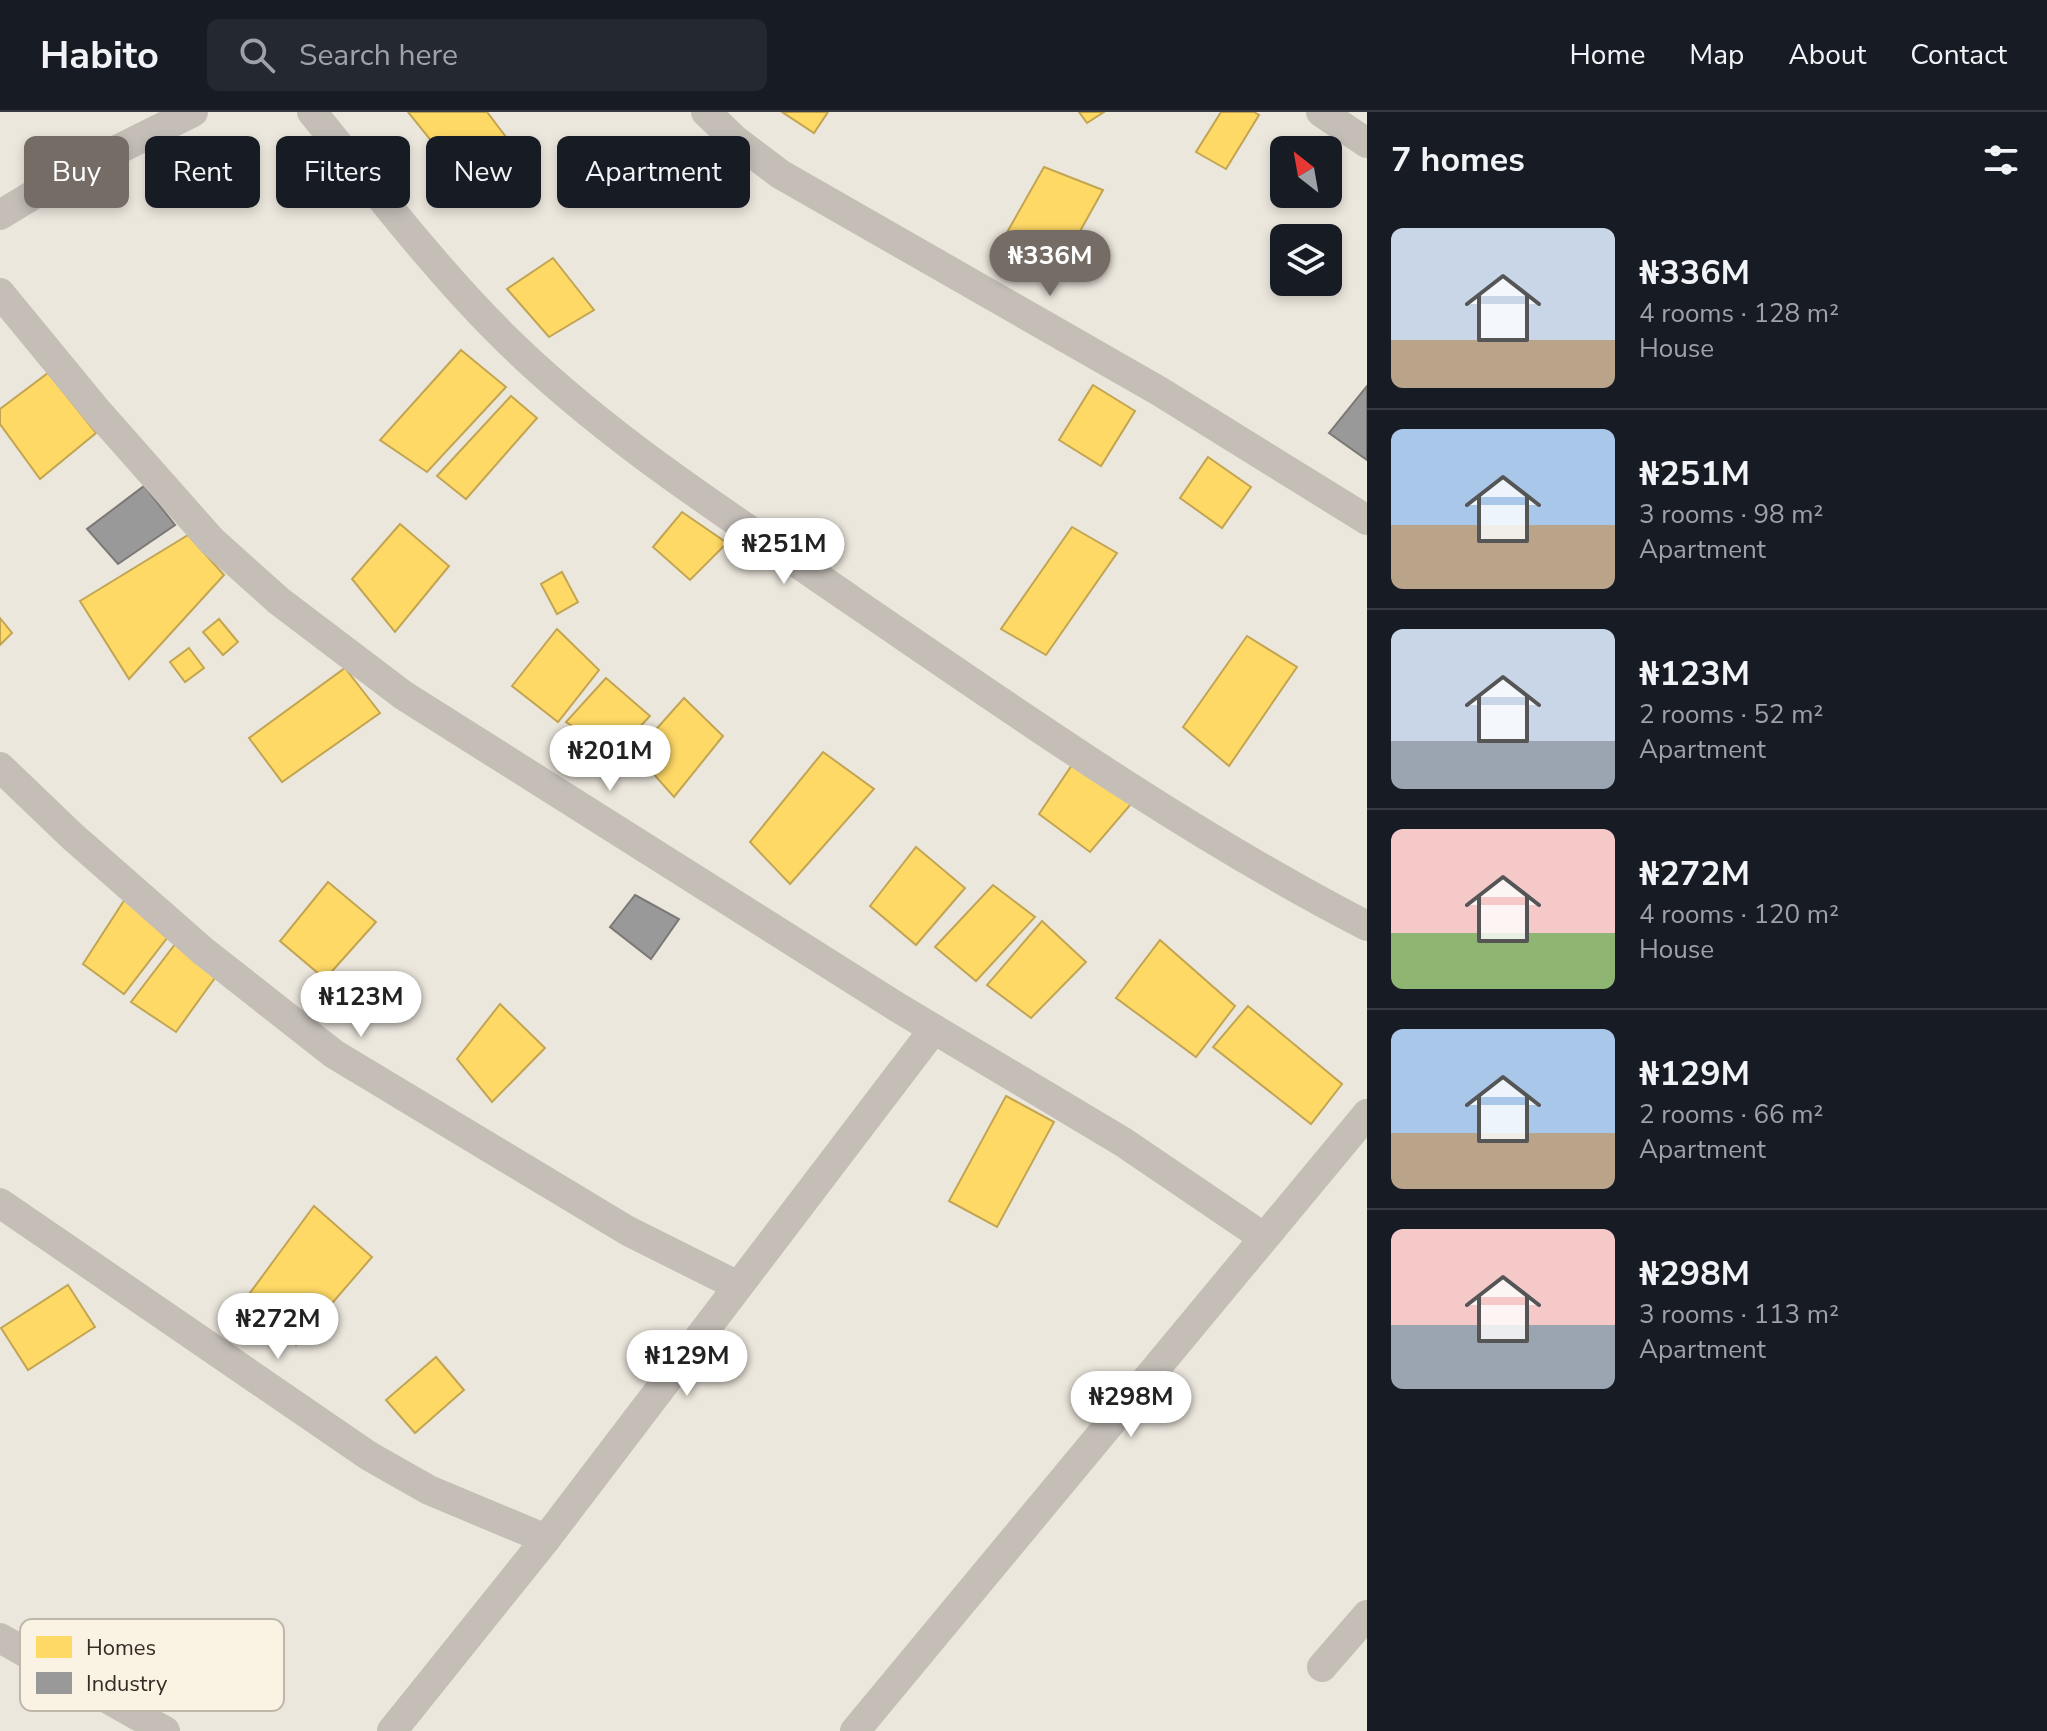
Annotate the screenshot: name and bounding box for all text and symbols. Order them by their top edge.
search box [207,19,767,91]
text: Habito [40,30,159,81]
icon: search [235,33,279,77]
text: Search here [299,35,458,76]
text: Home [1570,36,1645,74]
text: Map [1689,36,1744,74]
text: About [1788,36,1866,74]
text: Contact [1910,36,2007,74]
chip: Buy [24,136,129,208]
chip: Rent [145,136,260,208]
chip: Filters [276,136,410,208]
chip: New [426,136,541,208]
chip: Apartment [557,136,750,208]
north arrow [1270,136,1342,208]
map controls [1270,136,1342,296]
text: 7 homes [1391,137,1525,183]
icon: filters [1979,138,2023,182]
button: layers [1270,224,1342,296]
pin: ₦336M [994,230,1106,298]
text: ₦336M [1008,238,1092,273]
text: ₦336M [1639,250,1750,296]
icon: home [1455,260,1551,356]
text: 4 rooms · 128 m² [1639,296,1839,331]
text: House [1639,331,1714,366]
text: ₦251M [1639,451,1750,497]
icon: home [1455,461,1551,557]
text: 3 rooms · 98 m² [1639,497,1823,532]
pin: ₦251M [728,518,840,586]
text: ₦251M [742,526,826,561]
text: Apartment [1639,532,1766,567]
text: ₦123M [1639,651,1750,697]
icon: home [1455,661,1551,757]
text: 2 rooms · 52 m² [1639,697,1823,732]
pin: ₦201M [554,725,666,793]
text: Apartment [1639,732,1766,767]
text: ₦201M [568,733,652,768]
text: ₦272M [1639,851,1750,897]
icon: home [1455,861,1551,957]
text: 4 rooms · 120 m² [1639,897,1839,932]
text: House [1639,932,1714,967]
pin: ₦123M [305,971,417,1039]
text: ₦123M [319,979,403,1014]
text: ₦129M [1639,1051,1750,1097]
icon: home [1455,1061,1551,1157]
text: 2 rooms · 66 m² [1639,1097,1823,1132]
text: Apartment [1639,1132,1766,1167]
text: ₦298M [1639,1251,1750,1297]
icon: home [1455,1261,1551,1357]
pin: ₦272M [222,1293,334,1361]
text: 3 rooms · 113 m² [1639,1297,1839,1332]
text: ₦272M [236,1301,320,1336]
pin: ₦129M [631,1330,743,1398]
text: Apartment [1639,1332,1766,1367]
text: ₦129M [645,1338,729,1373]
pin: ₦298M [1075,1371,1187,1439]
text: ₦298M [1089,1379,1173,1414]
legend [20,1619,284,1711]
text: Homes [86,1633,156,1663]
text: Industry [86,1669,168,1699]

